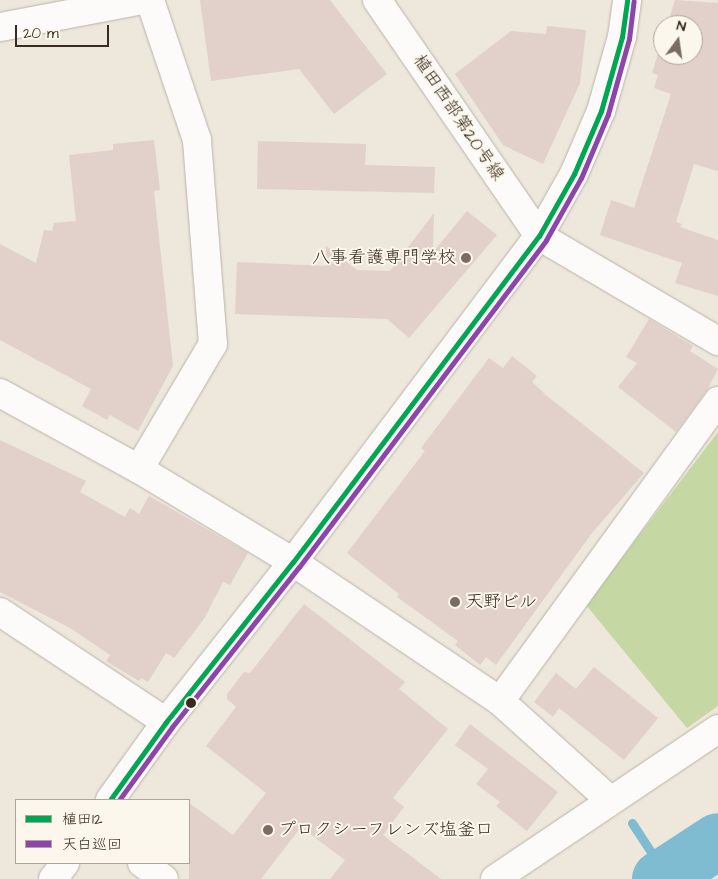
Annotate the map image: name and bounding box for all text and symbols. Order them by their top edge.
scale bar [18,15,111,47]
north arrow [653,15,703,65]
text: N [675,16,688,37]
text: 20 m [23,23,59,44]
street label: 植田西部第20号線 [408,51,508,185]
place label: 八事看護専門学校 [312,247,456,269]
marker: 八事看護専門学校 [460,252,472,264]
place label: 天野ビル [465,591,537,613]
marker: 天野ビル [449,596,461,608]
unlabelled marker [186,698,196,708]
legend [15,799,190,864]
text: 植田12 [62,809,103,830]
place label: プロクシーフレンズ塩釜口 [278,819,494,841]
marker: プロクシーフレンズ塩釜口 [262,824,274,836]
text: 天白巡回 [62,834,122,855]

